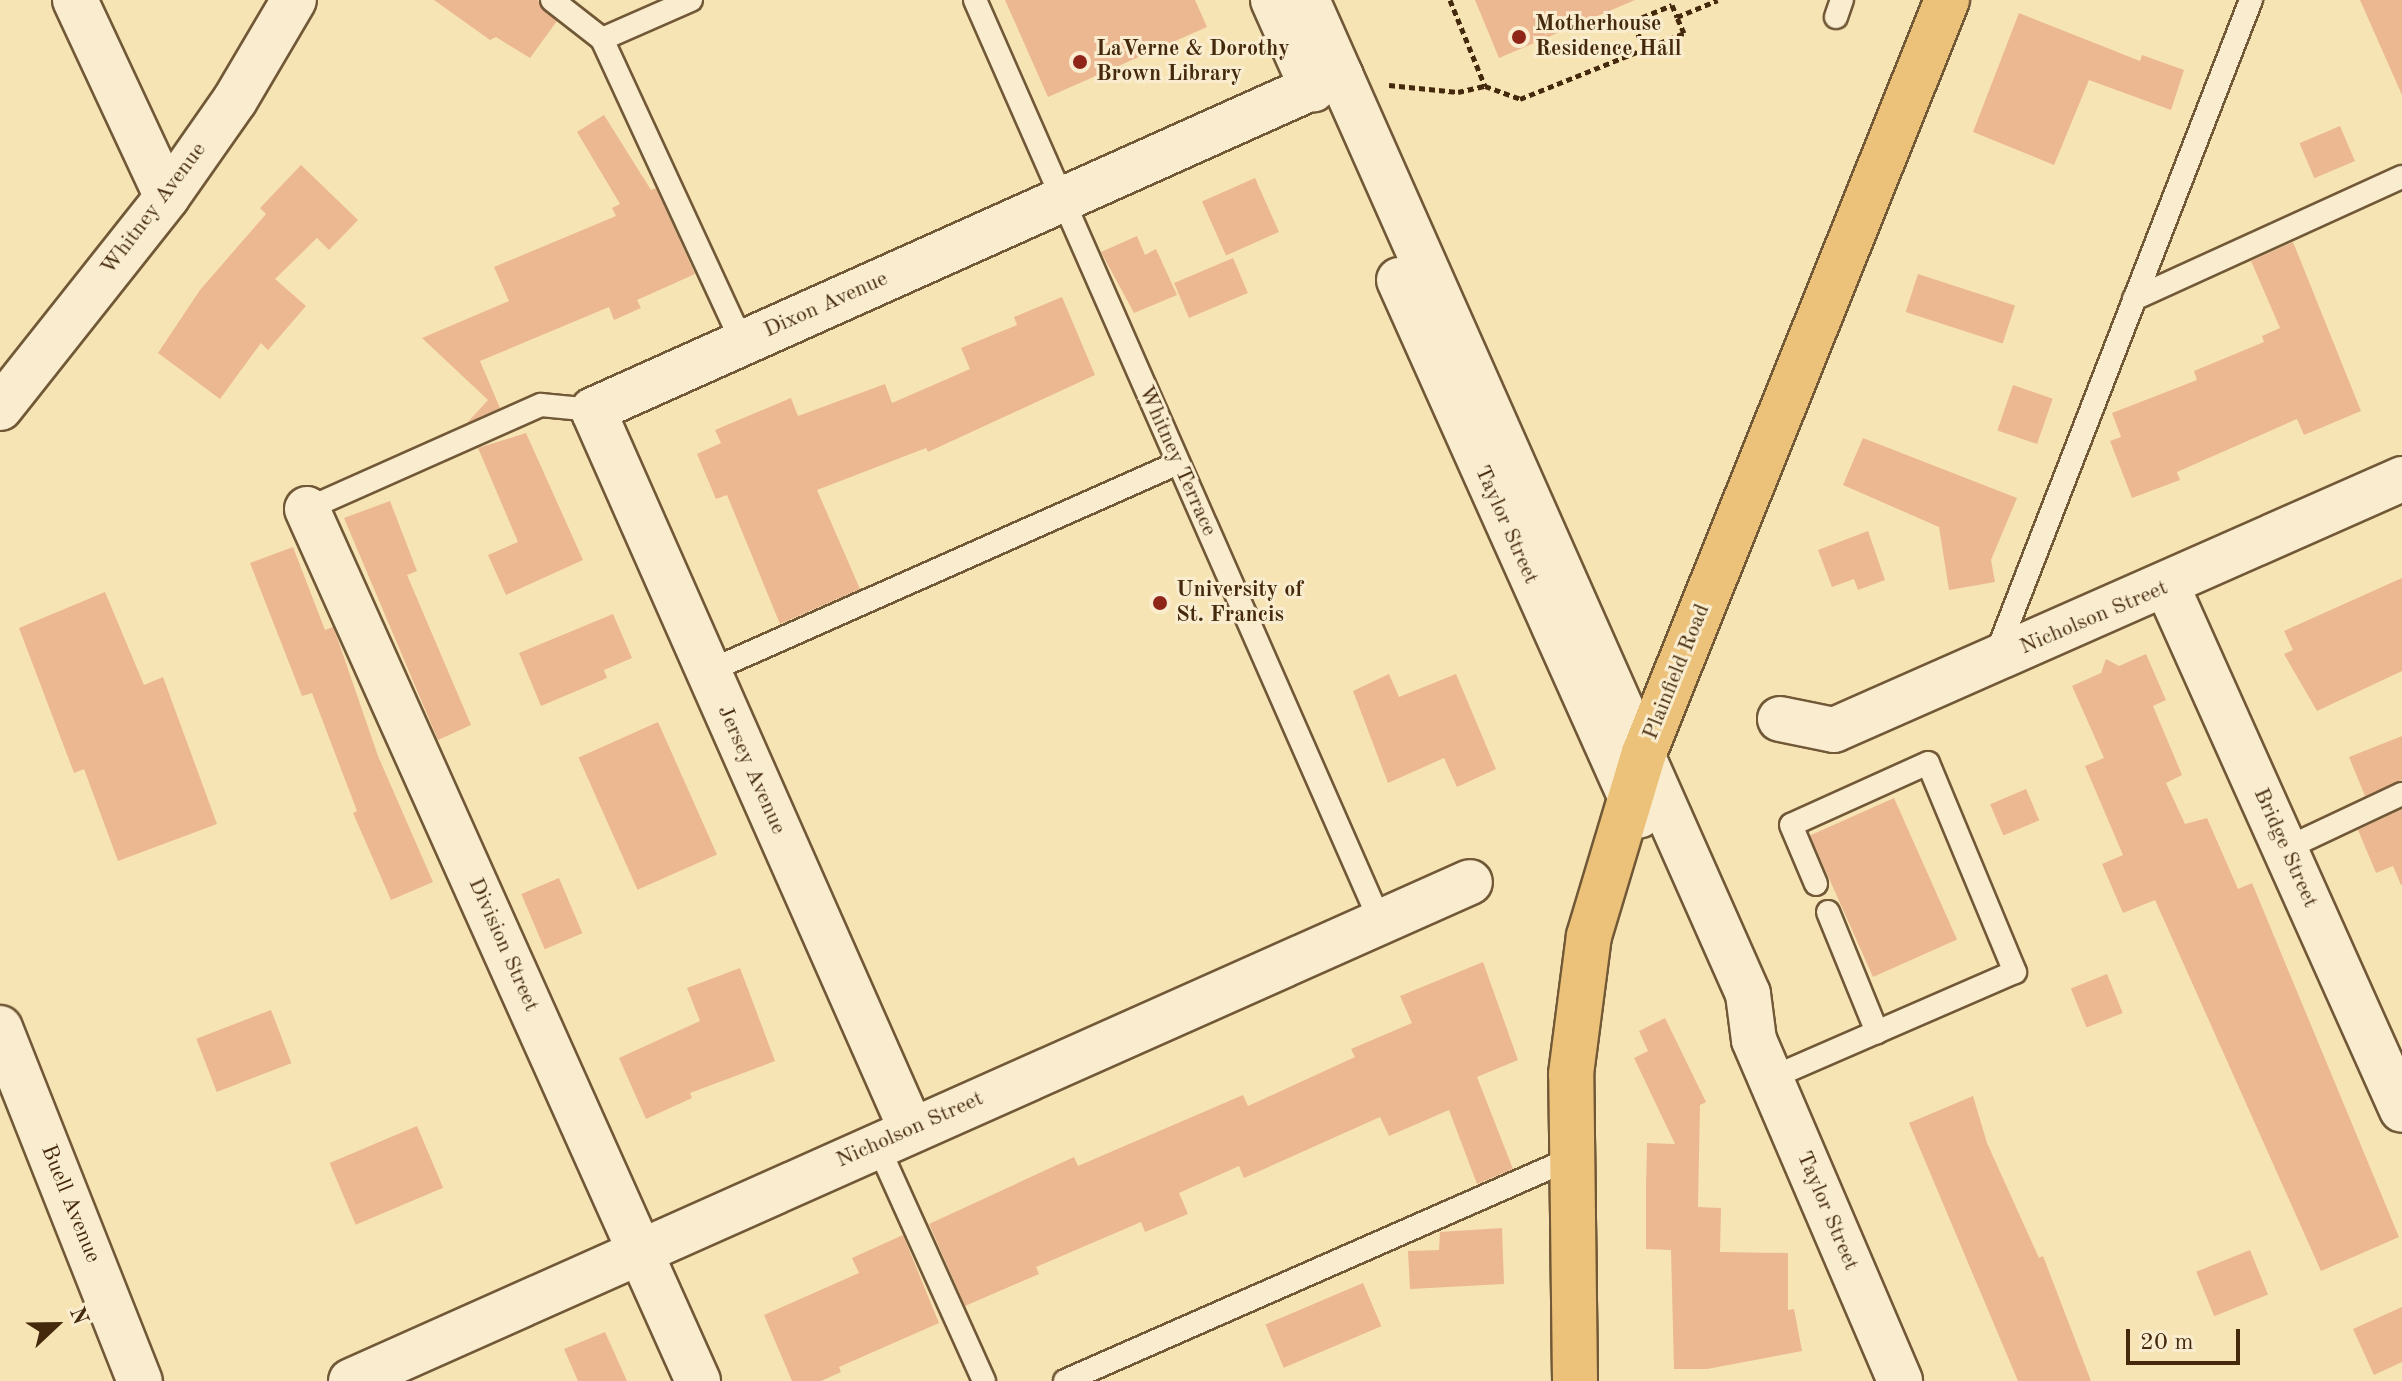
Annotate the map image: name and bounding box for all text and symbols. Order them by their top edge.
place label: Motherhouse Residence Hall [1535,11,1682,62]
marker: Motherhouse Residence Hall [1510,28,1528,46]
place label: LaVerne & Dorothy Brown Library [1096,36,1290,88]
marker: LaVerne & Dorothy Brown Library [1071,53,1089,71]
street label: Whitney Avenue [96,138,212,280]
street label: Dixon Avenue [760,266,892,344]
street label: Whitney Terrace [1132,382,1222,540]
street label: Taylor Street [1468,462,1544,588]
street label: Nicholson Street [2016,575,2172,661]
place label: University of St. Francis [1176,577,1303,628]
marker: University of St. Francis [1151,594,1169,612]
street label: Plainfield Road [1638,600,1716,744]
street label: Jersey Avenue [711,701,791,839]
street label: Bridge Street [2247,784,2323,912]
street label: Division Street [462,874,544,1016]
street label: Nicholson Street [832,1086,988,1174]
street label: Buell Avenue [34,1141,106,1267]
street label: Taylor Street [1790,1147,1864,1275]
north arrow [16,1285,96,1365]
text: N [65,1304,92,1328]
scale bar [2130,1313,2244,1363]
text: 20 m [2140,1331,2194,1355]

